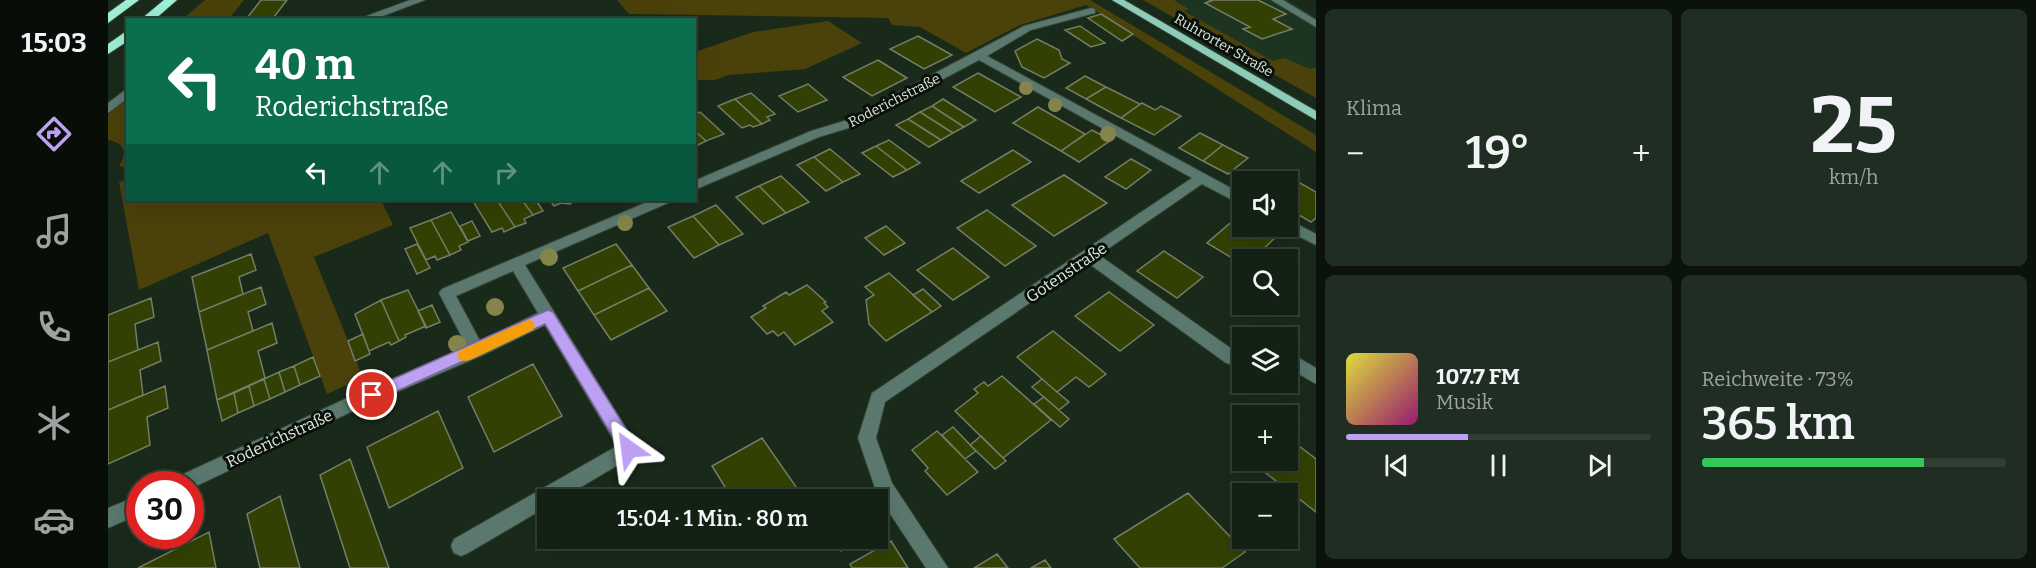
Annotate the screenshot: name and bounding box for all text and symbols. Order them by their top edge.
street label: Ruhrorter Straße [1171,10,1276,81]
text: 15:03 [21,27,87,59]
text: 40 m [255,40,355,90]
icon: left [156,42,234,120]
street label: Roderichstraße [846,70,943,131]
text: 25 [1810,79,1897,173]
text: Roderichstraße [255,91,449,123]
text: Klima [1346,96,1402,120]
icon: directions [33,113,75,155]
text: 19° [1465,126,1530,180]
text: − [1346,134,1364,174]
text: + [1632,134,1651,174]
icon: left [300,156,333,189]
icon: ahead [363,156,396,189]
icon: ahead [426,156,459,189]
icon: right [489,156,522,189]
text: km/h [1829,165,1879,189]
map controls [1232,171,1298,549]
button: sound [1232,171,1298,237]
icon: music [33,210,75,252]
street label: Gotenstraße [1022,238,1110,306]
button: search [1232,249,1298,315]
icon: phone [33,306,75,348]
button: layers [1232,327,1298,393]
text: 107.7 FM [1436,363,1520,390]
text: Reichweite · 73% [1702,367,1854,391]
pin [346,369,397,420]
icon: arrive [355,378,388,411]
text: Musik [1436,390,1493,414]
text: 365 km [1702,397,1855,451]
icon: climate [33,402,75,444]
button: + [1232,405,1298,471]
street label: Roderichstraße [223,406,335,471]
position arrow [597,417,661,481]
icon: previous [1380,449,1413,482]
icon: pause [1482,449,1515,482]
icon: next [1583,449,1616,482]
speed limit sign: 30 [126,471,204,549]
button: − [1232,483,1298,549]
icon: car [33,499,75,541]
text: 15:04 · 1 Min. · 80 m [617,505,808,532]

